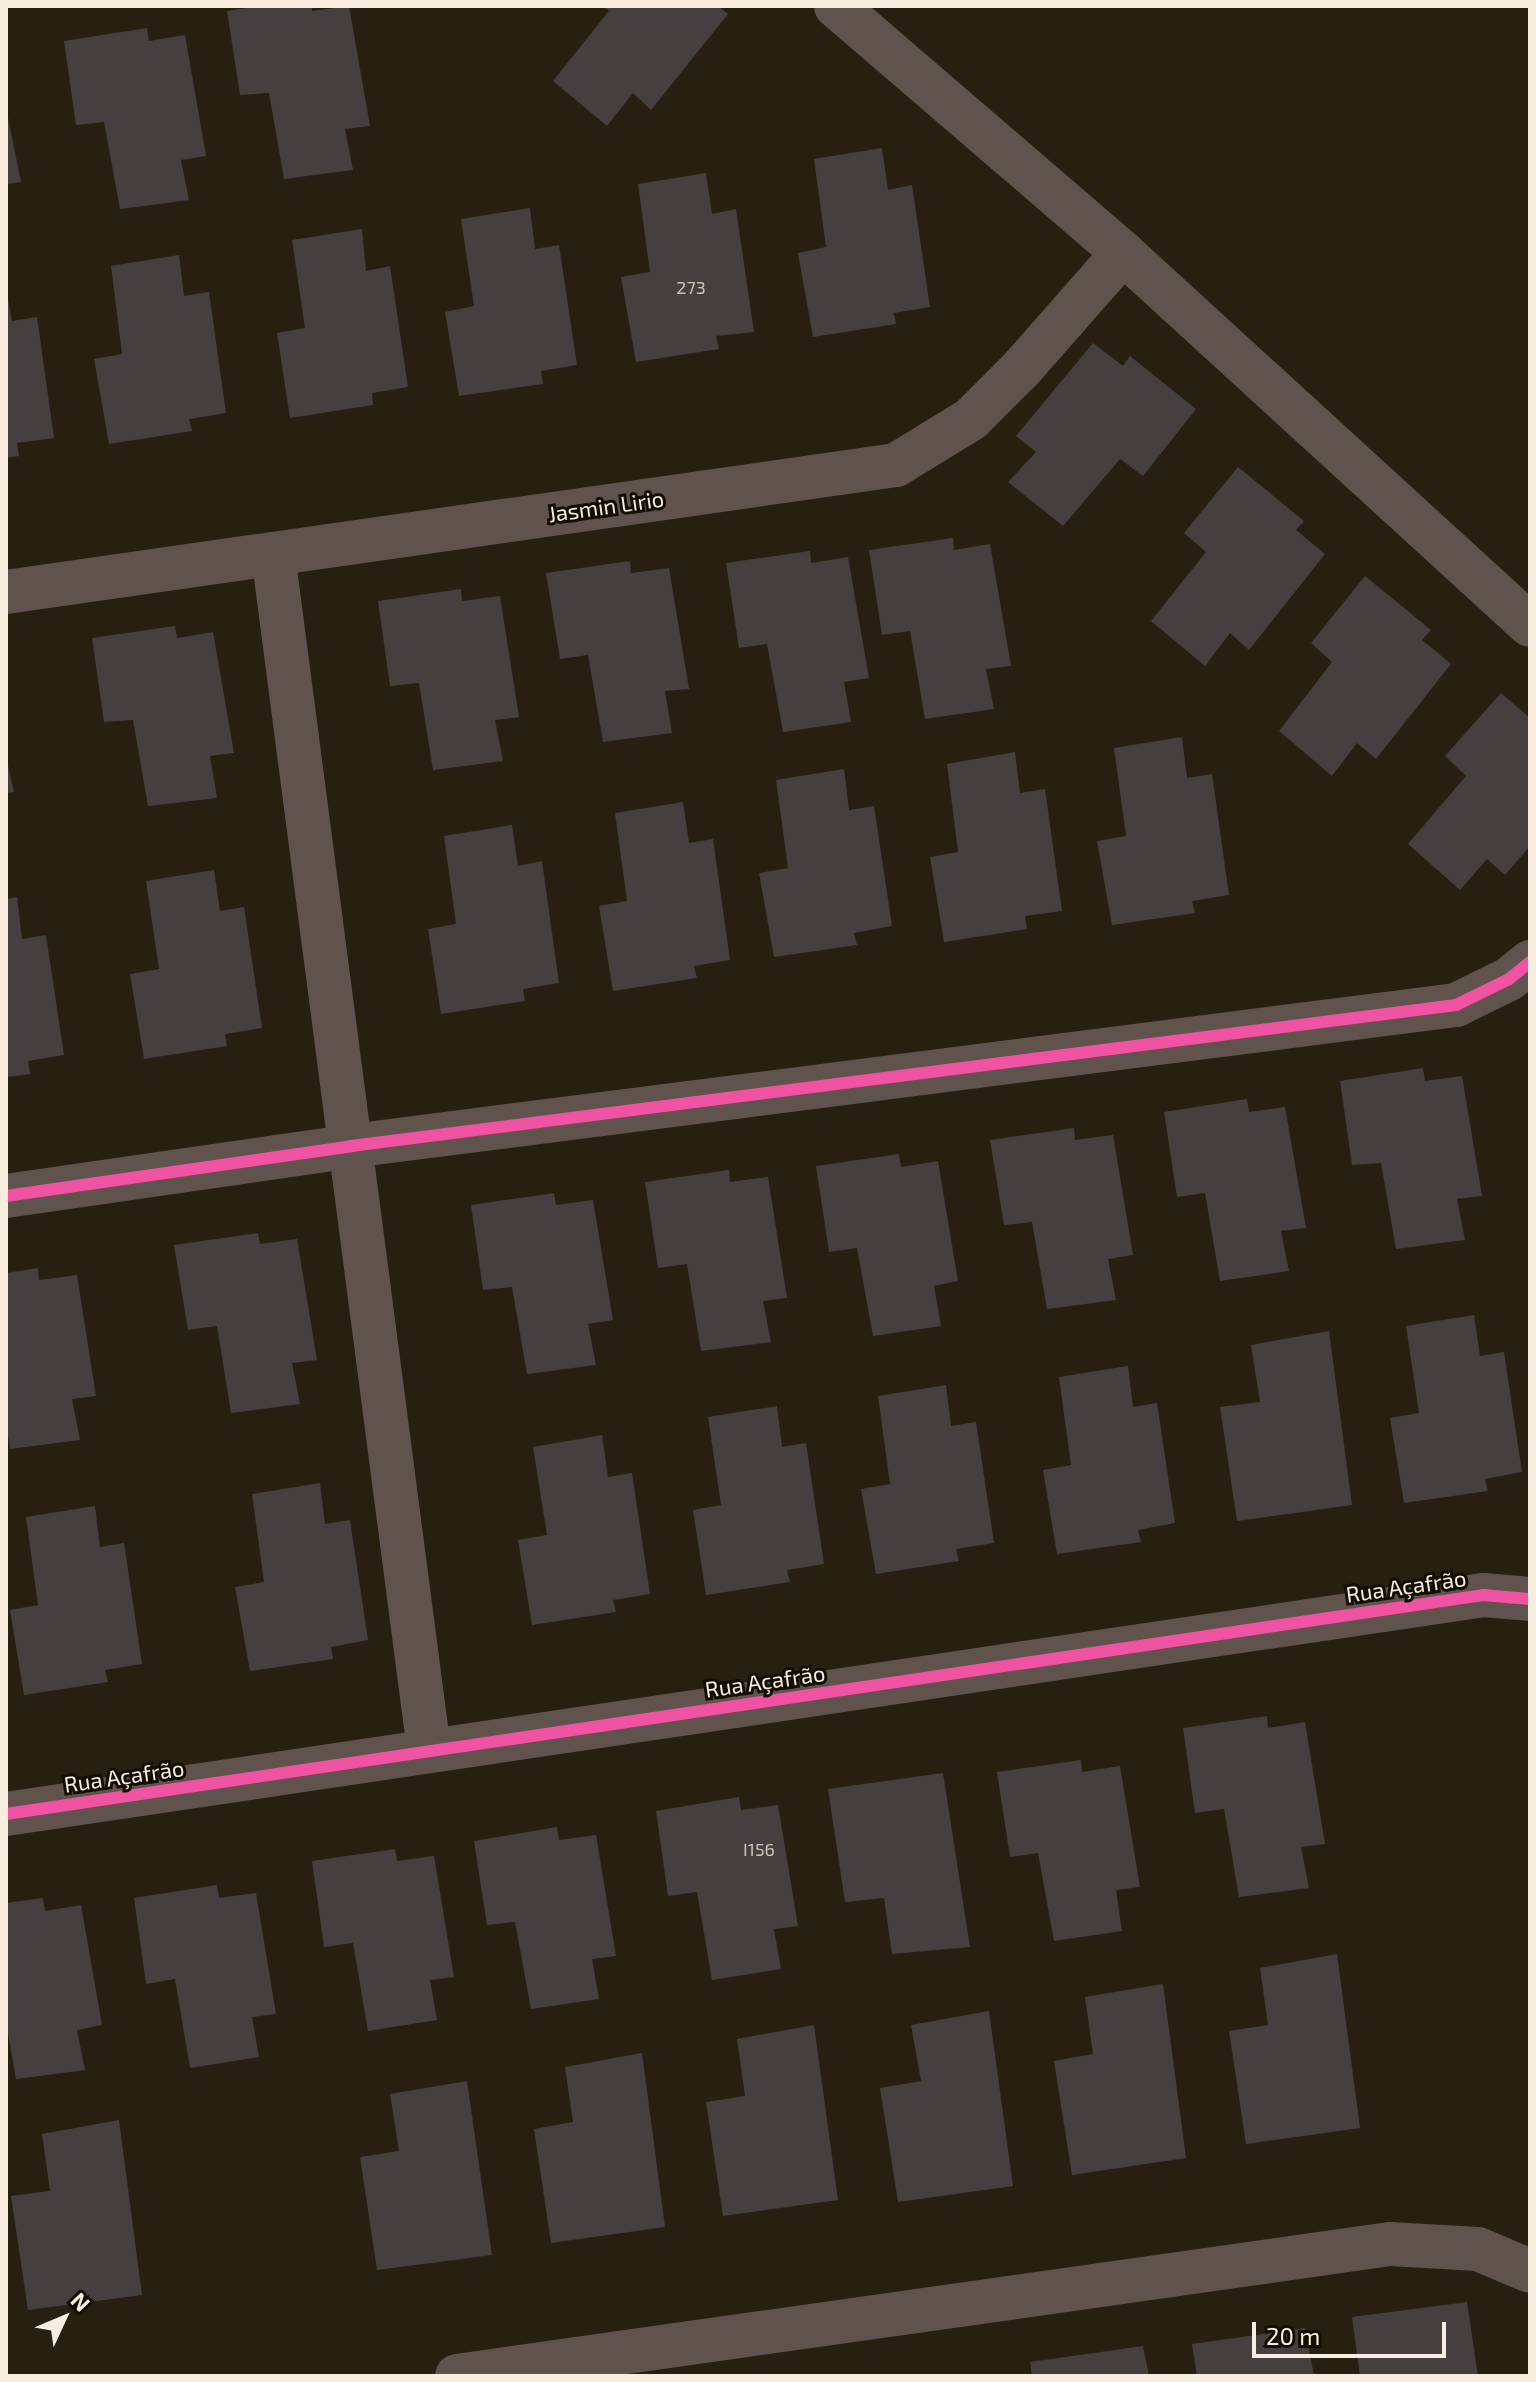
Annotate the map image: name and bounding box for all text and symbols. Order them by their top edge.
house number: 273 [676,276,706,298]
street label: Jasmin Lirio [546,485,666,527]
street label: Rua Açafrão [1344,1564,1468,1608]
street label: Rua Açafrão [703,1659,827,1703]
street label: Rua Açafrão [62,1754,186,1798]
house number: I156 [743,1838,775,1860]
north arrow [24,2278,104,2358]
text: N [66,2287,96,2316]
scale bar [1256,2306,1450,2356]
text: 20 m [1266,2321,1320,2350]

